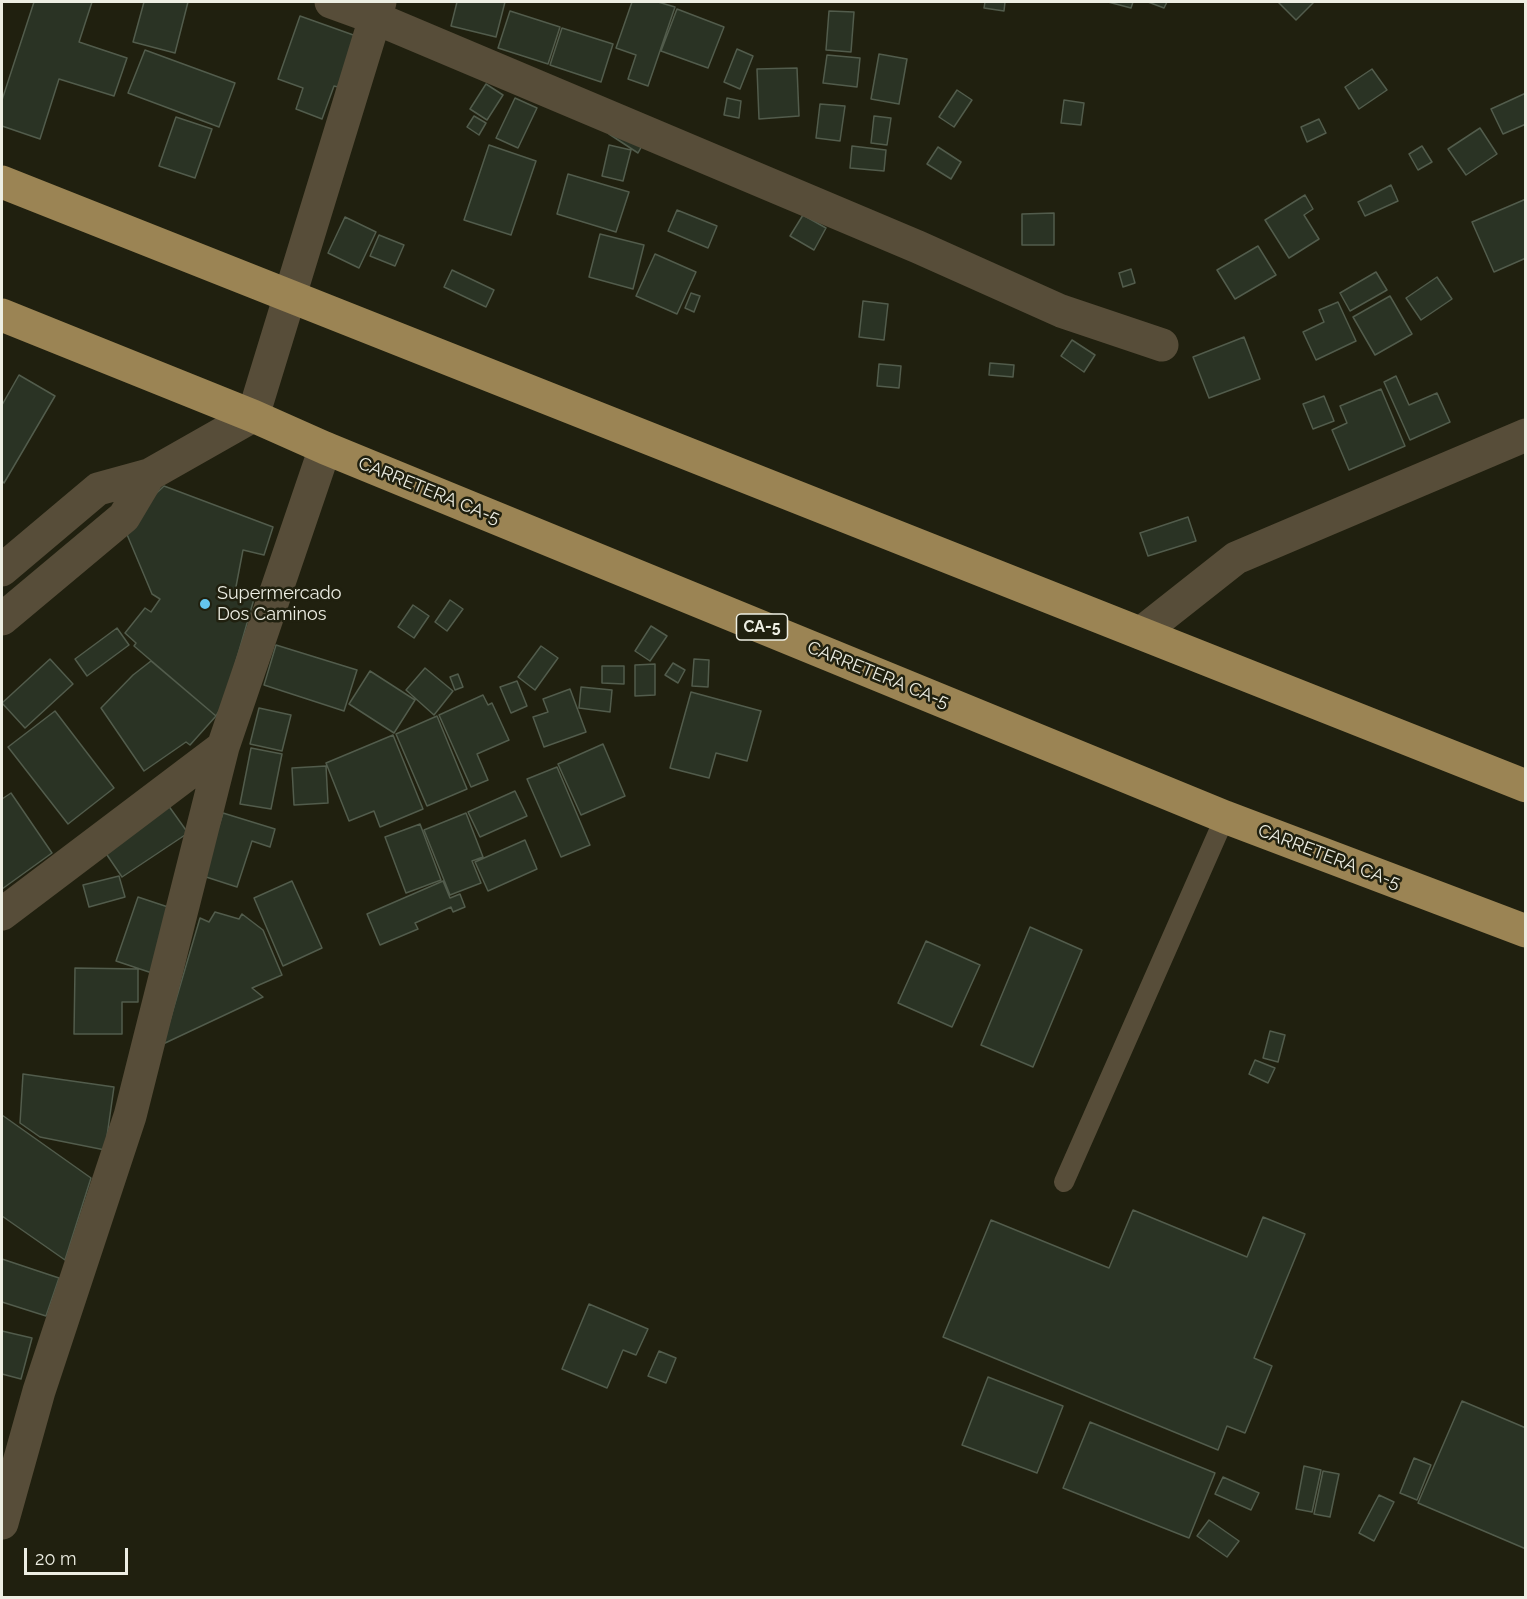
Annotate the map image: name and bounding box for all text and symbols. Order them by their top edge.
street label: CARRETERA CA-5 [355,453,503,529]
place label: Supermercado Dos Caminos [217,583,341,626]
marker: Supermercado Dos Caminos [198,597,212,611]
road number: CA-5 [736,614,788,640]
street label: CARRETERA CA-5 [804,637,952,713]
street label: CARRETERA CA-5 [1255,820,1403,894]
scale bar [27,1536,130,1574]
text: 20 m [35,1548,77,1569]

